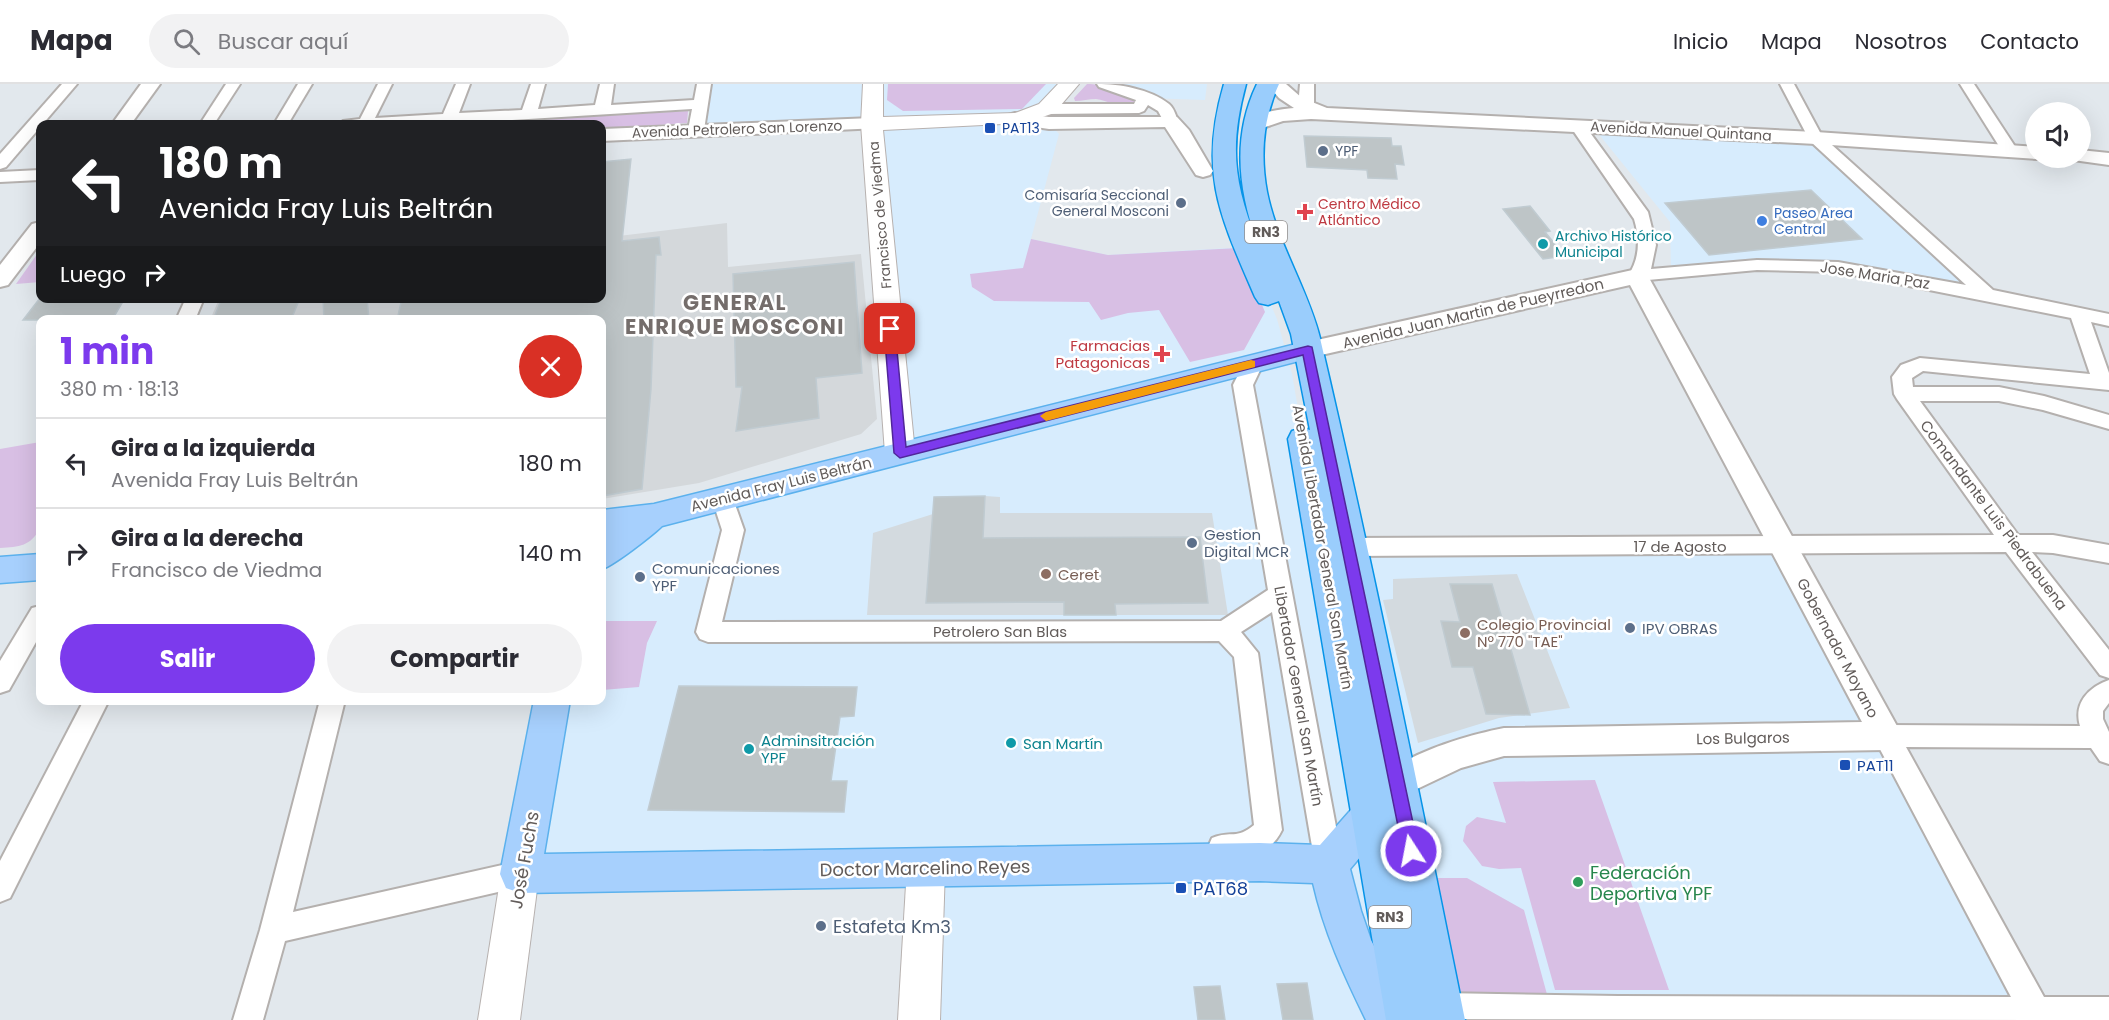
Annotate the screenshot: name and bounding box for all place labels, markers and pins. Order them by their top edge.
place label: PAT13 [1002,118,1040,138]
marker: PAT13 [983,121,997,135]
place label: YPF [1335,141,1358,161]
marker: YPF [1316,144,1330,158]
place label: Comisaría Seccional General Mosconi [1025,185,1169,221]
place label: Centro Médico Atlántico [1318,194,1421,230]
marker: Comisaría Seccional General Mosconi [1174,196,1188,210]
marker: Centro Médico Atlántico [1296,203,1314,221]
place label: Paseo Area Central [1774,203,1853,239]
marker: Paseo Area Central [1755,214,1769,228]
place label: Archivo Histórico Municipal [1555,226,1672,262]
marker: Archivo Histórico Municipal [1536,237,1550,251]
pin [864,303,915,354]
place label: Farmacias Patagonicas [1055,335,1150,373]
marker: Farmacias Patagonicas [1155,347,1169,361]
place label: Gestion Digital MCR [1204,524,1289,562]
marker: Gestion Digital MCR [1185,536,1199,550]
place label: Comunicaciones YPF [652,558,780,596]
place label: Ceret [1058,564,1099,585]
marker: Ceret [1039,567,1053,581]
marker: Comunicaciones YPF [633,570,647,584]
place label: Colegio Provincial Nº 770 "TAE" [1477,614,1611,652]
place label: IPV OBRAS [1642,618,1718,639]
marker: IPV OBRAS [1623,621,1637,635]
marker: Colegio Provincial Nº 770 "TAE" [1458,626,1472,640]
place label: Adminsitración YPF [761,730,875,768]
place label: San Martín [1023,733,1103,754]
marker: San Martín [1004,736,1018,750]
marker: Adminsitración YPF [742,742,756,756]
place label: PAT11 [1857,755,1894,776]
marker: PAT11 [1838,758,1852,772]
place label: Federación Deportiva YPF [1590,860,1712,906]
marker: Federación Deportiva YPF [1571,875,1585,889]
place label: PAT68 [1193,876,1248,901]
marker: PAT68 [1174,881,1188,895]
place label: Estafeta Km3 [833,914,951,939]
marker: Estafeta Km3 [814,919,828,933]

